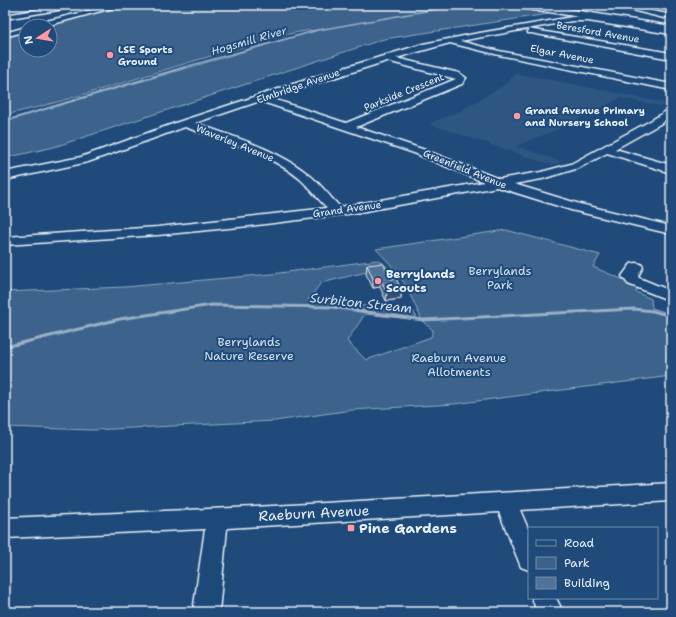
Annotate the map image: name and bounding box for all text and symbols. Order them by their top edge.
north arrow [18,18,58,58]
street label: Beresford Avenue [555,18,641,46]
water label: Hogsmill River [209,23,289,59]
text: N [20,34,37,46]
street label: Elgar Avenue [529,41,595,67]
place label: LSE Sports Ground [118,43,173,68]
marker: LSE Sports Ground [105,50,115,60]
street label: Elmbridge Avenue [255,66,342,106]
street label: Parkside Crescent [362,70,446,114]
place label: Grand Avenue Primary and Nursery School [525,104,645,129]
marker: Grand Avenue Primary and Nursery School [512,111,522,121]
street label: Waverley Avenue [194,121,276,165]
street label: Greenfield Avenue [421,146,509,192]
street label: Grand Avenue [312,198,382,220]
park label: Berrylands Park [469,263,532,293]
place label: Berrylands Scouts [386,266,455,296]
marker: Berrylands Scouts [373,276,383,286]
water label: Surbiton Stream [309,289,413,317]
park label: Berrylands Nature Reserve [204,334,294,364]
park label: Raeburn Avenue Allotments [411,350,507,380]
street label: Raeburn Avenue [258,501,370,525]
place label: Pine Gardens [359,519,457,537]
marker: Pine Gardens [346,523,356,533]
legend [528,527,658,599]
text: Road [564,535,595,551]
text: Park [564,555,590,571]
text: Building [564,575,610,591]

